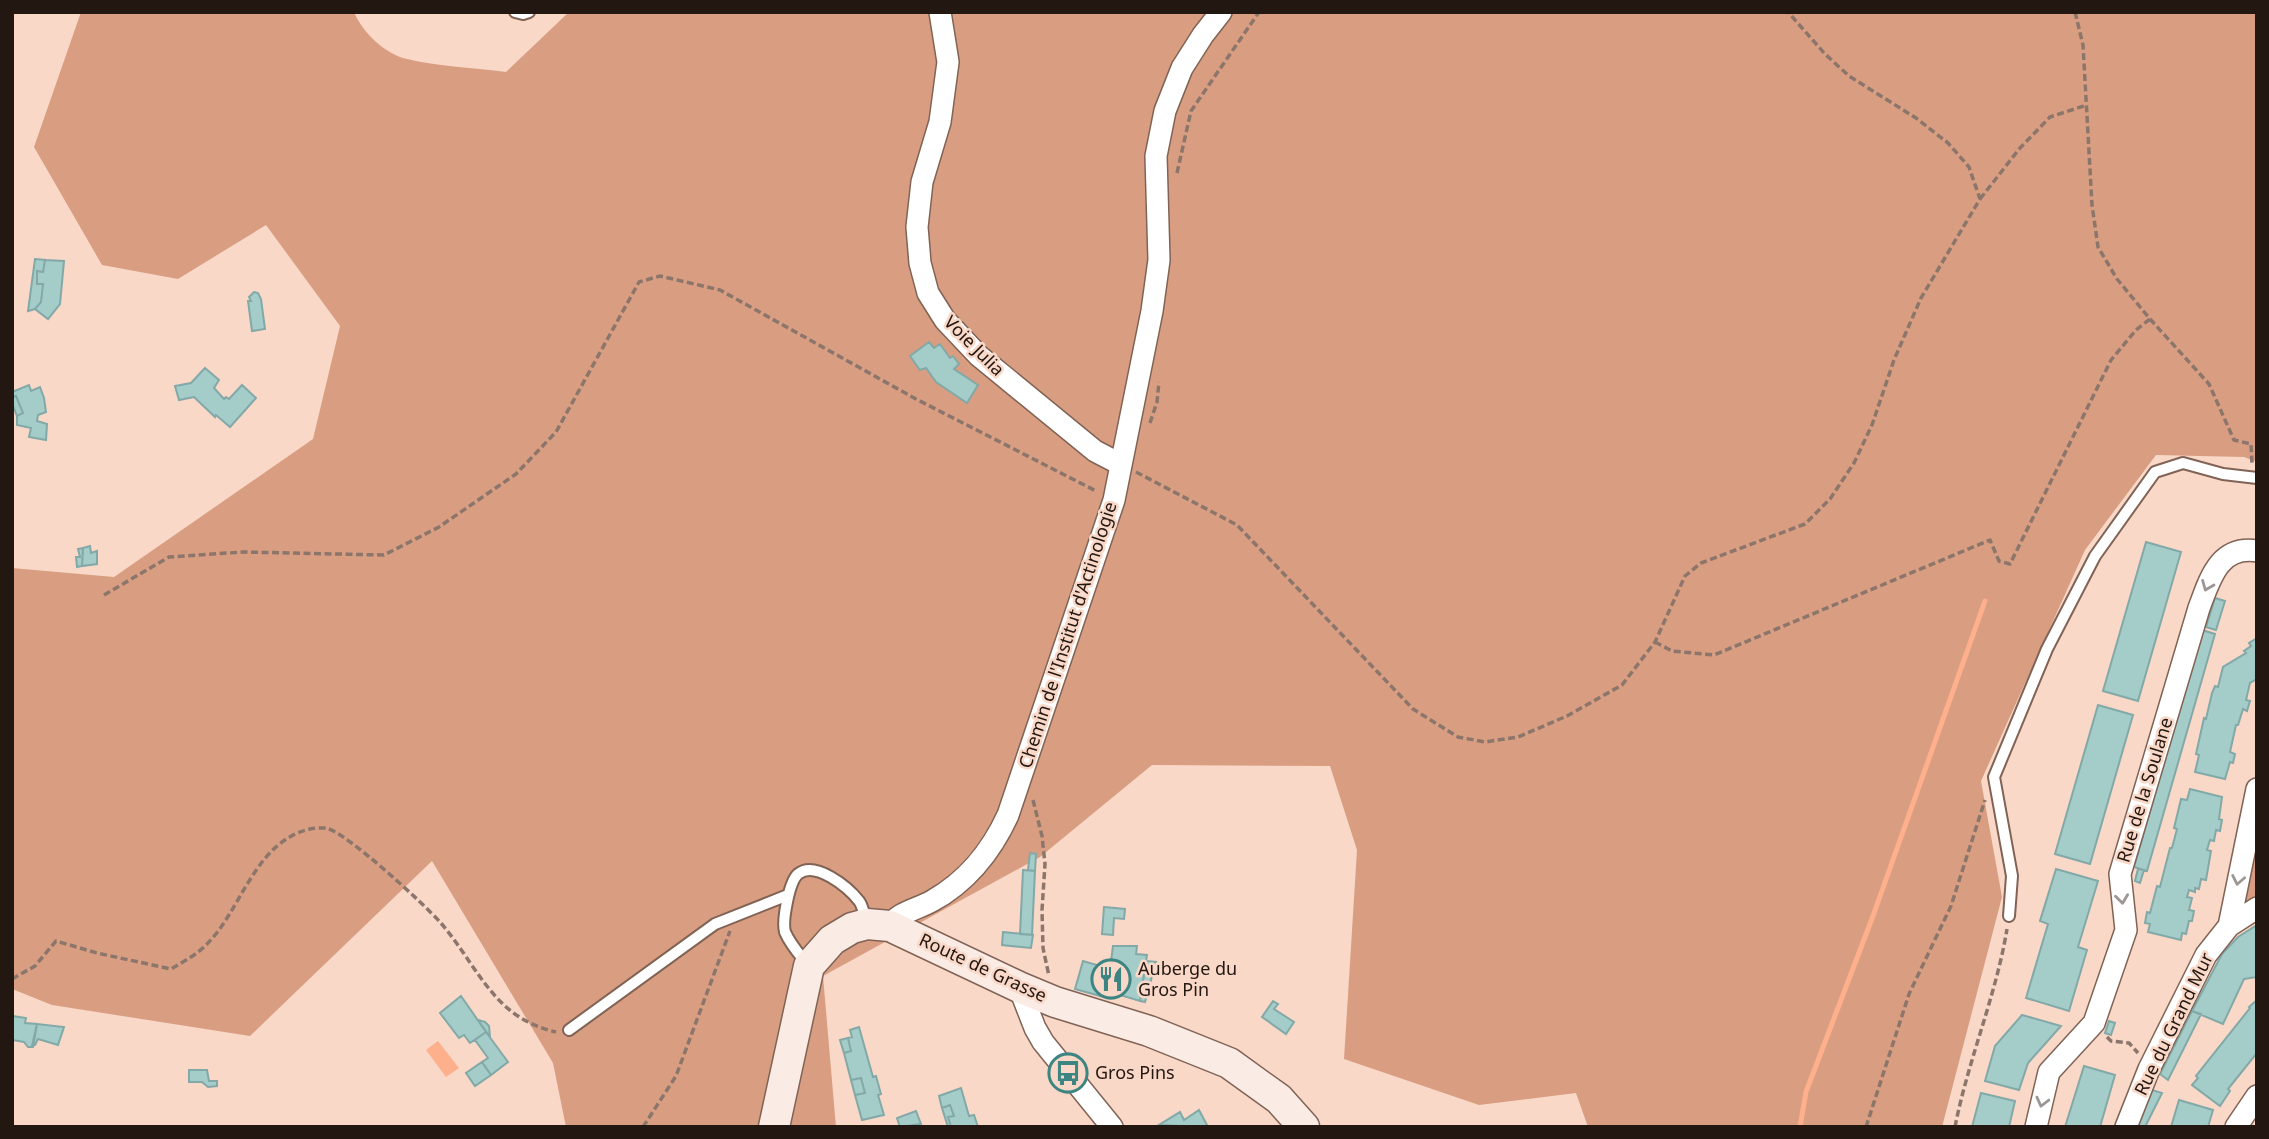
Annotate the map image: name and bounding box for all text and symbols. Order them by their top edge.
street label: Voie Julia [939,310,1010,381]
street label: Chemin de l'Institut d'Actinologie [1013,498,1122,771]
one-way arrow [2202,580,2216,592]
street label: Rue de la Soulane [2111,714,2178,865]
one-way arrow [2232,874,2247,886]
one-way arrow [2115,893,2130,905]
street label: Route de Grasse [916,927,1051,1007]
street label: Rue du Grand Mur [2128,948,2218,1099]
place label: Auberge du Gros Pin [1138,956,1237,1001]
restaurant icon: Auberge du Gros Pin [1090,958,1132,1000]
bus stop icon: Gros Pins [1047,1052,1089,1094]
place label: Gros Pins [1095,1060,1175,1084]
one-way arrow [2036,1096,2050,1108]

